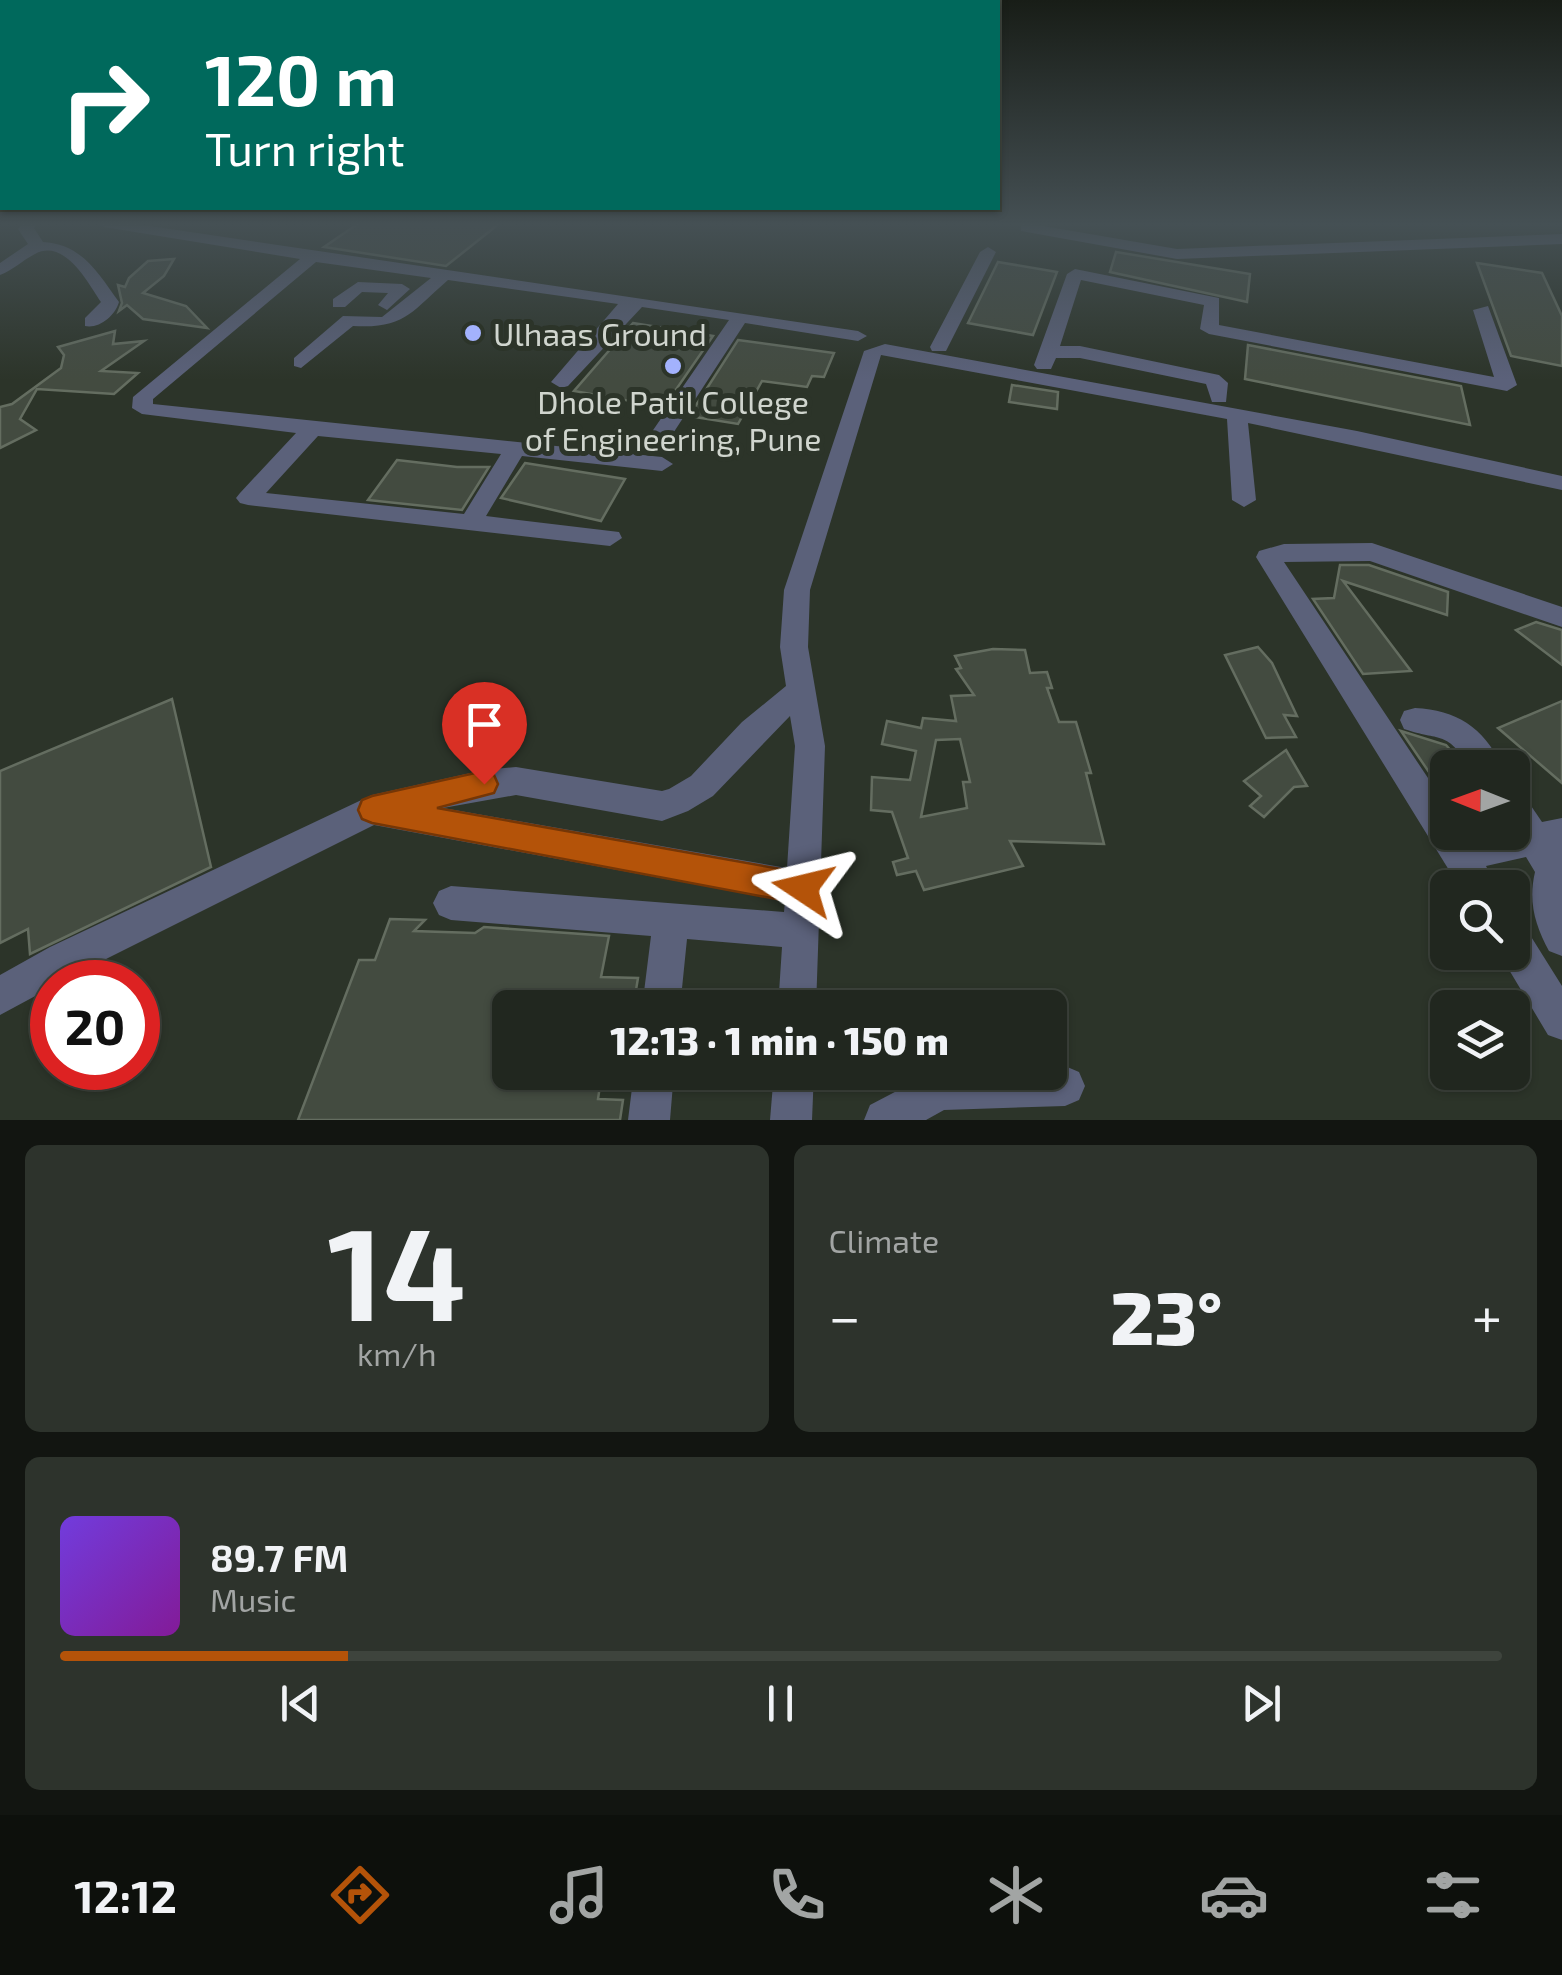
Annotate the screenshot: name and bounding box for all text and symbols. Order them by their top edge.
text: 120 m [205,36,397,120]
icon: right [40,40,170,170]
text: Turn right [205,121,405,175]
place label: Ulhaas Ground [493,314,707,352]
marker: Ulhaas Ground [462,322,484,344]
marker: Dhole Patil College of Engineering, Pune [662,355,684,377]
place label: Dhole Patil College of Engineering, Pune [525,382,821,457]
pin [442,682,527,785]
icon: arrive [457,697,512,752]
north arrow [1430,750,1530,850]
map controls [1430,750,1530,1090]
position arrow [751,836,855,940]
button: search [1430,870,1530,970]
speed limit sign: 20 [30,960,160,1090]
button: layers [1430,990,1530,1090]
text: 12:13 · 1 min · 150 m [610,1017,949,1063]
text: 14 [327,1191,466,1347]
text: Climate [829,1221,939,1259]
text: 23° [1110,1270,1222,1360]
text: − [829,1282,861,1348]
text: + [1472,1282,1502,1348]
text: km/h [357,1334,436,1372]
text: 89.7 FM [210,1534,348,1580]
text: Music [210,1580,296,1618]
icon: previous [273,1676,328,1731]
icon: pause [753,1676,808,1731]
icon: next [1234,1676,1289,1731]
icon: directions [325,1860,395,1930]
icon: music [544,1860,614,1930]
icon: phone [762,1860,832,1930]
icon: climate [981,1860,1051,1930]
icon: car [1199,1860,1269,1930]
icon: filters [1418,1860,1488,1930]
text: 12:12 [74,1868,177,1922]

